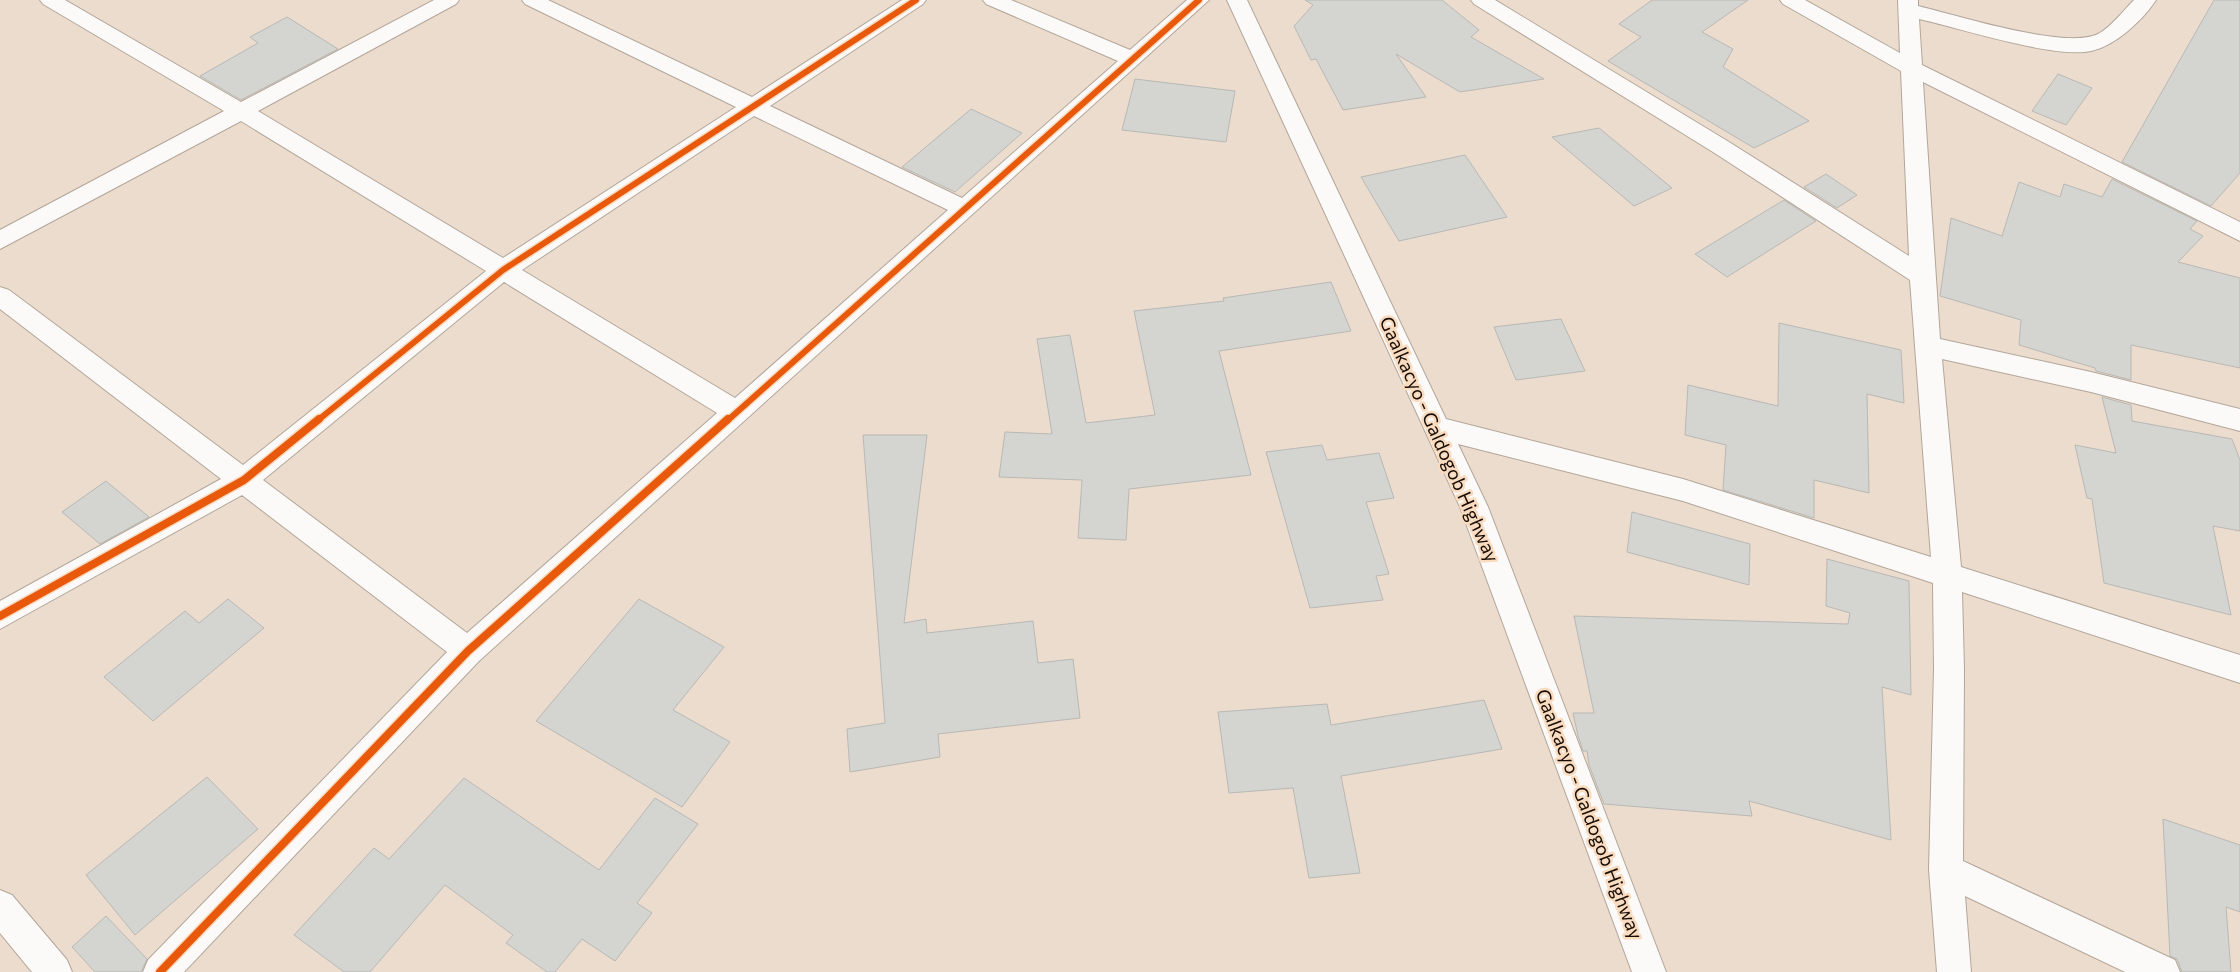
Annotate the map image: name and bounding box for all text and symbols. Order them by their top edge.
street label: Gaalkacyo - Galdogob Highway [1375,313,1505,566]
street label: Gaalkacyo - Galdogob Highway [1532,686,1649,943]

